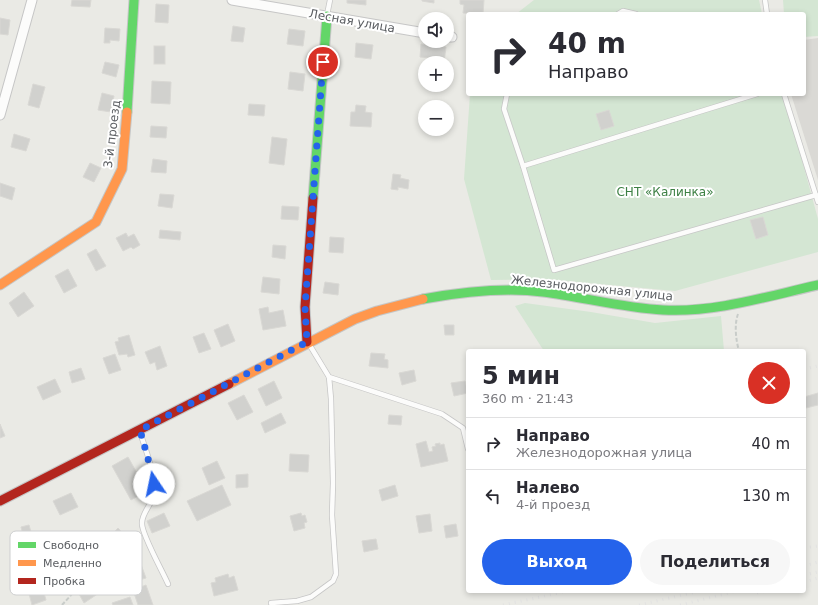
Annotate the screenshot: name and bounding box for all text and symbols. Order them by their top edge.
street label: Лесная улица [308,7,396,35]
map controls [418,12,454,136]
button: sound [418,12,454,48]
text: 40 m [548,27,626,60]
icon: right [482,28,534,80]
pin [306,45,340,79]
icon: arrive [312,51,334,73]
button: + [418,56,454,92]
text: Направо [548,61,628,82]
street label: 3-й проезд [101,99,123,169]
button: − [418,100,454,136]
park label: СНТ «Калинка» [616,185,714,199]
street label: Железнодорожная улица [510,273,674,303]
text: 5 мин [482,362,560,390]
button: close [748,362,790,404]
text: 360 m · 21:43 [482,391,573,406]
text: Направо [516,427,590,445]
icon: right [482,433,504,455]
text: 40 m [752,435,790,453]
text: Железнодорожная улица [516,445,692,460]
position arrow [133,463,175,505]
text: Налево [516,479,580,497]
icon: left [482,485,504,507]
text: 130 m [742,487,790,505]
text: 4-й проезд [516,497,590,512]
legend [10,531,142,595]
text: Свободно [43,539,99,552]
button: Выход [482,539,632,585]
button: Поделиться [640,539,790,585]
text: Медленно [43,557,102,570]
text: Пробка [43,575,85,588]

